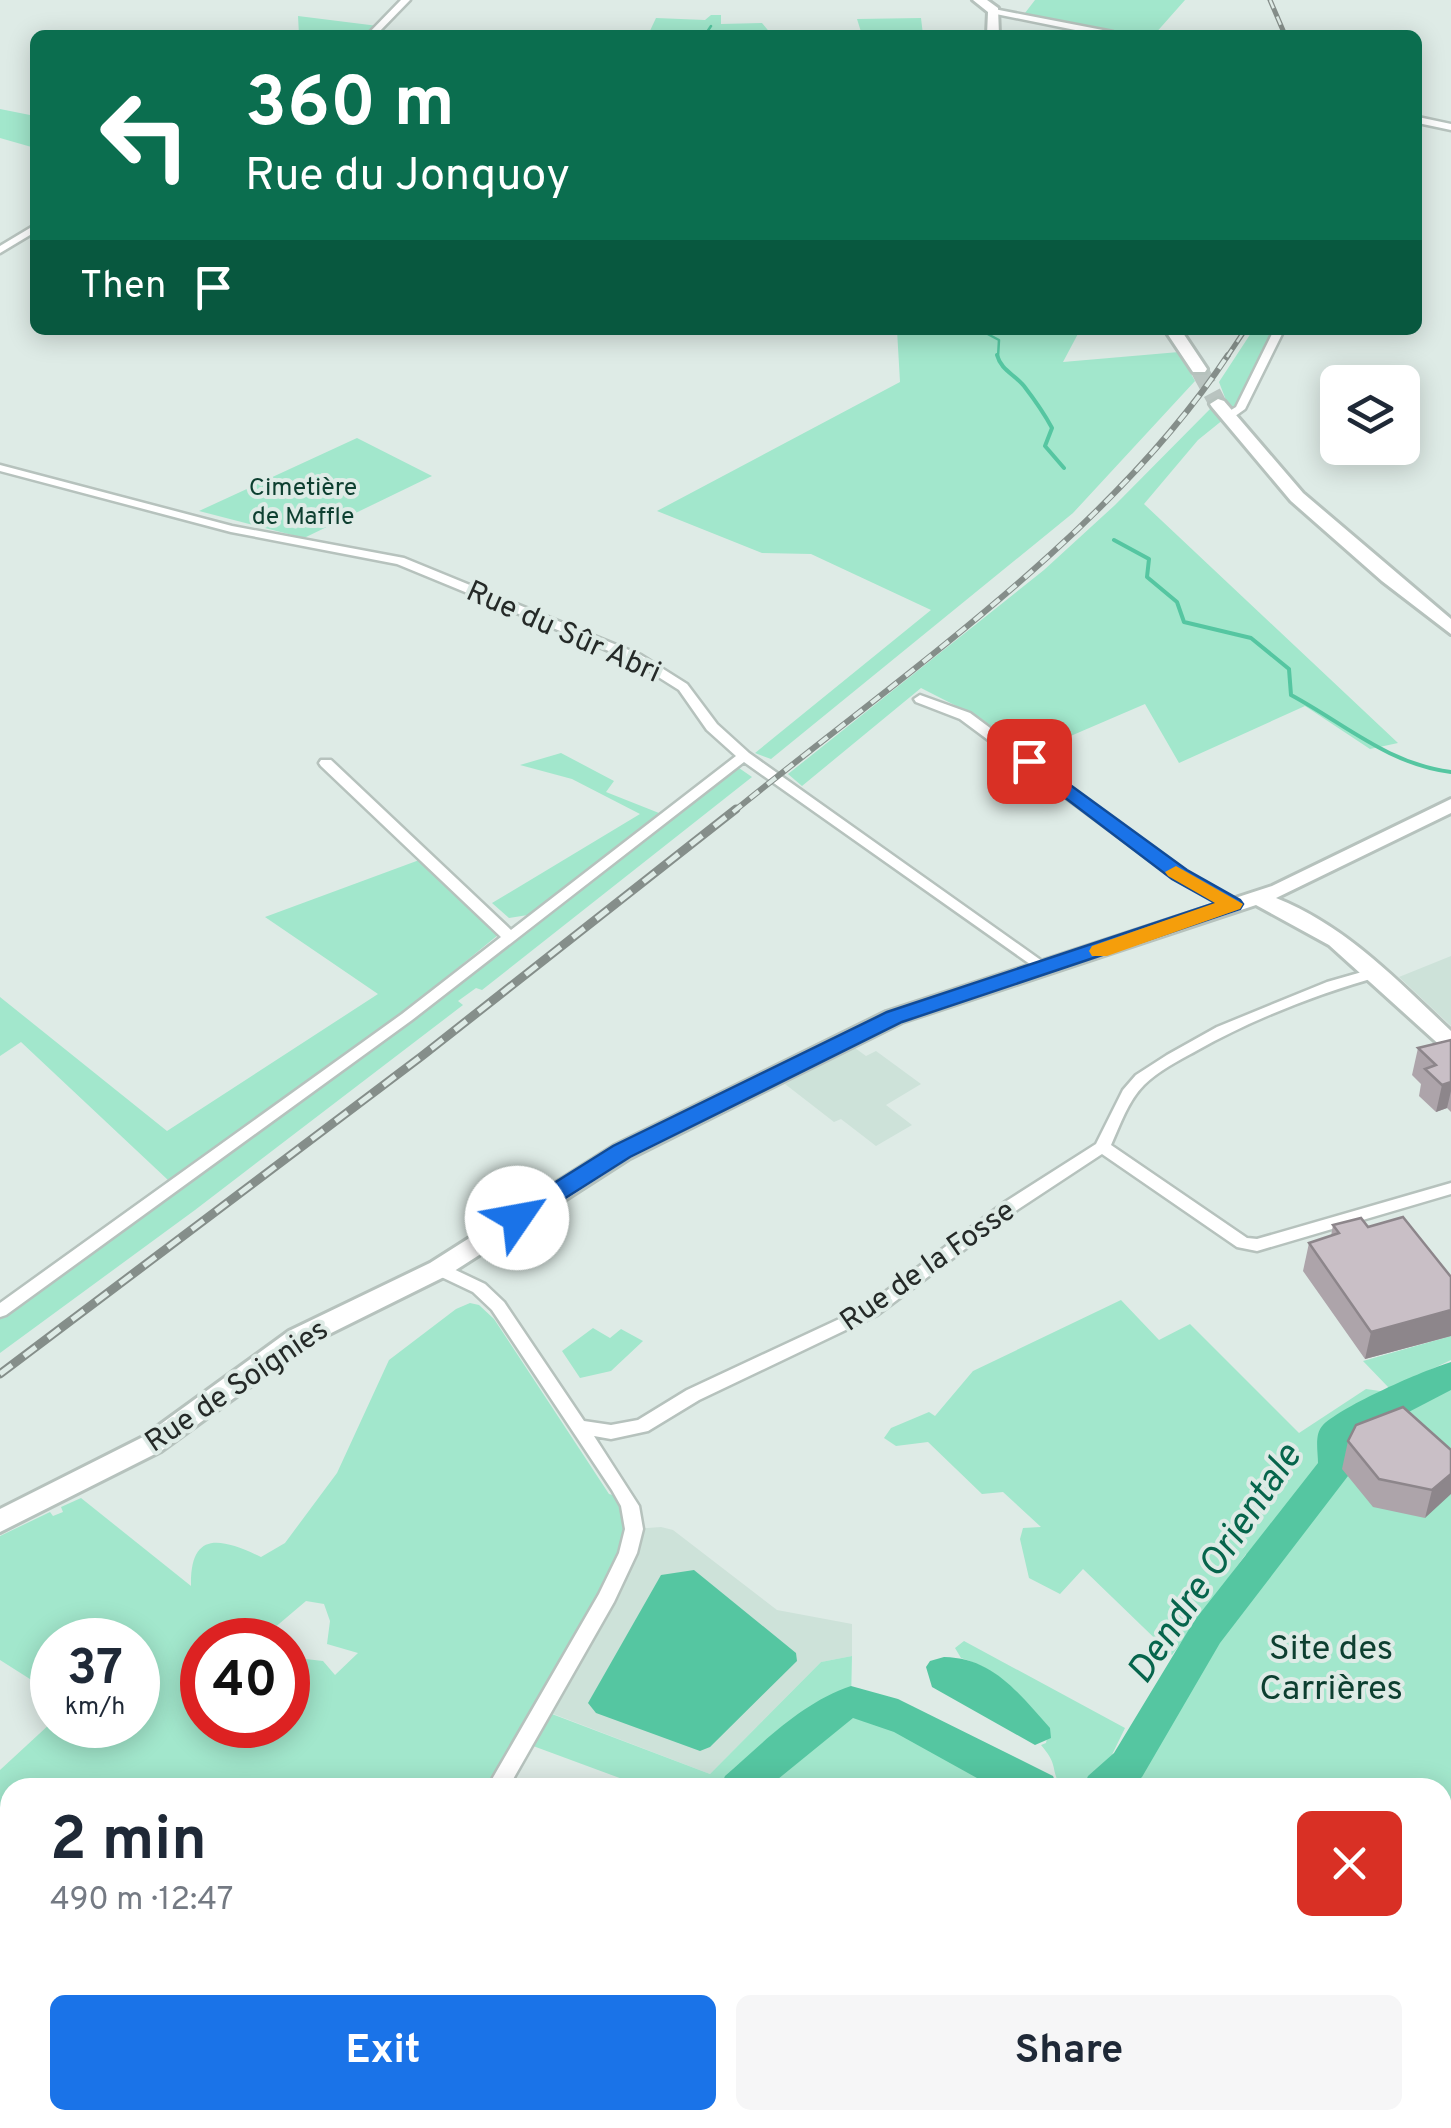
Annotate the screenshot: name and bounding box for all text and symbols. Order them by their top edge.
text: 360 m [245,62,455,151]
icon: left [80,70,210,200]
text: Rue du Jonquoy [245,149,570,206]
icon: arrive [186,260,241,315]
text: Then [80,263,166,312]
map controls [1320,365,1420,465]
button: layers [1320,365,1420,465]
park label: Cimetière de Maffle [249,473,357,534]
street label: Rue du Sûr Abri [460,574,666,693]
pin [987,719,1072,804]
icon: arrive [1002,734,1057,789]
position arrow [465,1166,569,1270]
street label: Rue de la Fosse [834,1193,1023,1341]
street label: Rue de Soignies [139,1312,336,1462]
water label: Dendre Orientale [1117,1435,1315,1695]
speed limit sign: 40 [180,1618,310,1748]
park label: Site des Carrières [1259,1628,1403,1712]
text: 37 [67,1639,123,1702]
text: km/h [65,1692,125,1724]
text: 2 min [50,1805,207,1881]
button: close [1297,1811,1402,1916]
text: 490 m · 12:47 [50,1881,233,1921]
button: Exit [50,1995,716,2110]
button: Share [736,1995,1402,2110]

